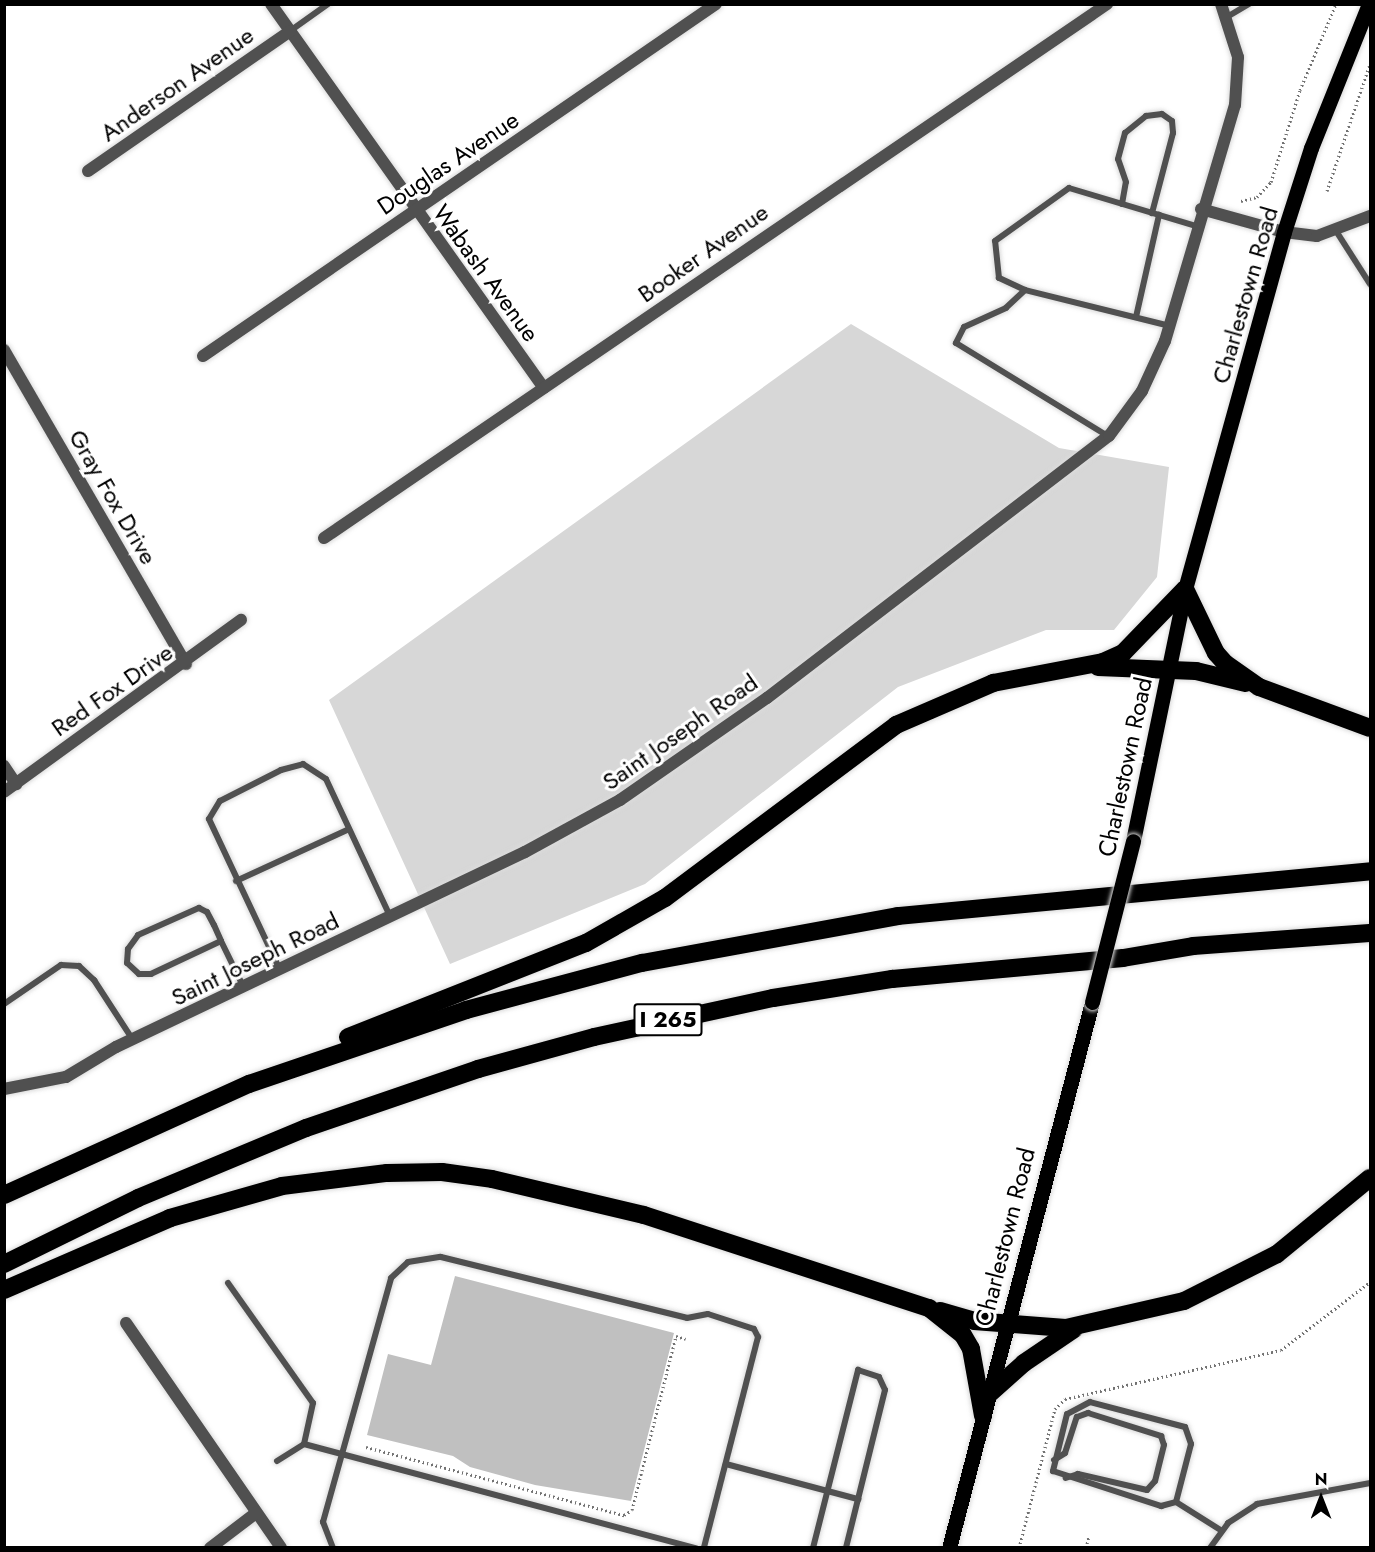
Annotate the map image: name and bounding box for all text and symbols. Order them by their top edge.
street label: Anderson Avenue [95,21,259,147]
street label: Douglas Avenue [372,105,524,221]
street label: Booker Avenue [632,198,774,308]
street label: Wabash Avenue [427,199,545,347]
street label: Charlestown Road [1206,203,1284,387]
street label: Gray Fox Drive [63,425,163,569]
street label: Red Fox Drive [46,638,178,742]
street label: Saint Joseph Road [597,668,763,796]
street label: Charlestown Road [1092,675,1158,859]
street label: Saint Joseph Road [167,906,343,1012]
road number: I 265 [634,1001,702,1039]
street label: Charlestown Road [969,1145,1041,1329]
north arrow [1291,1468,1351,1528]
text: N [1315,1468,1327,1491]

